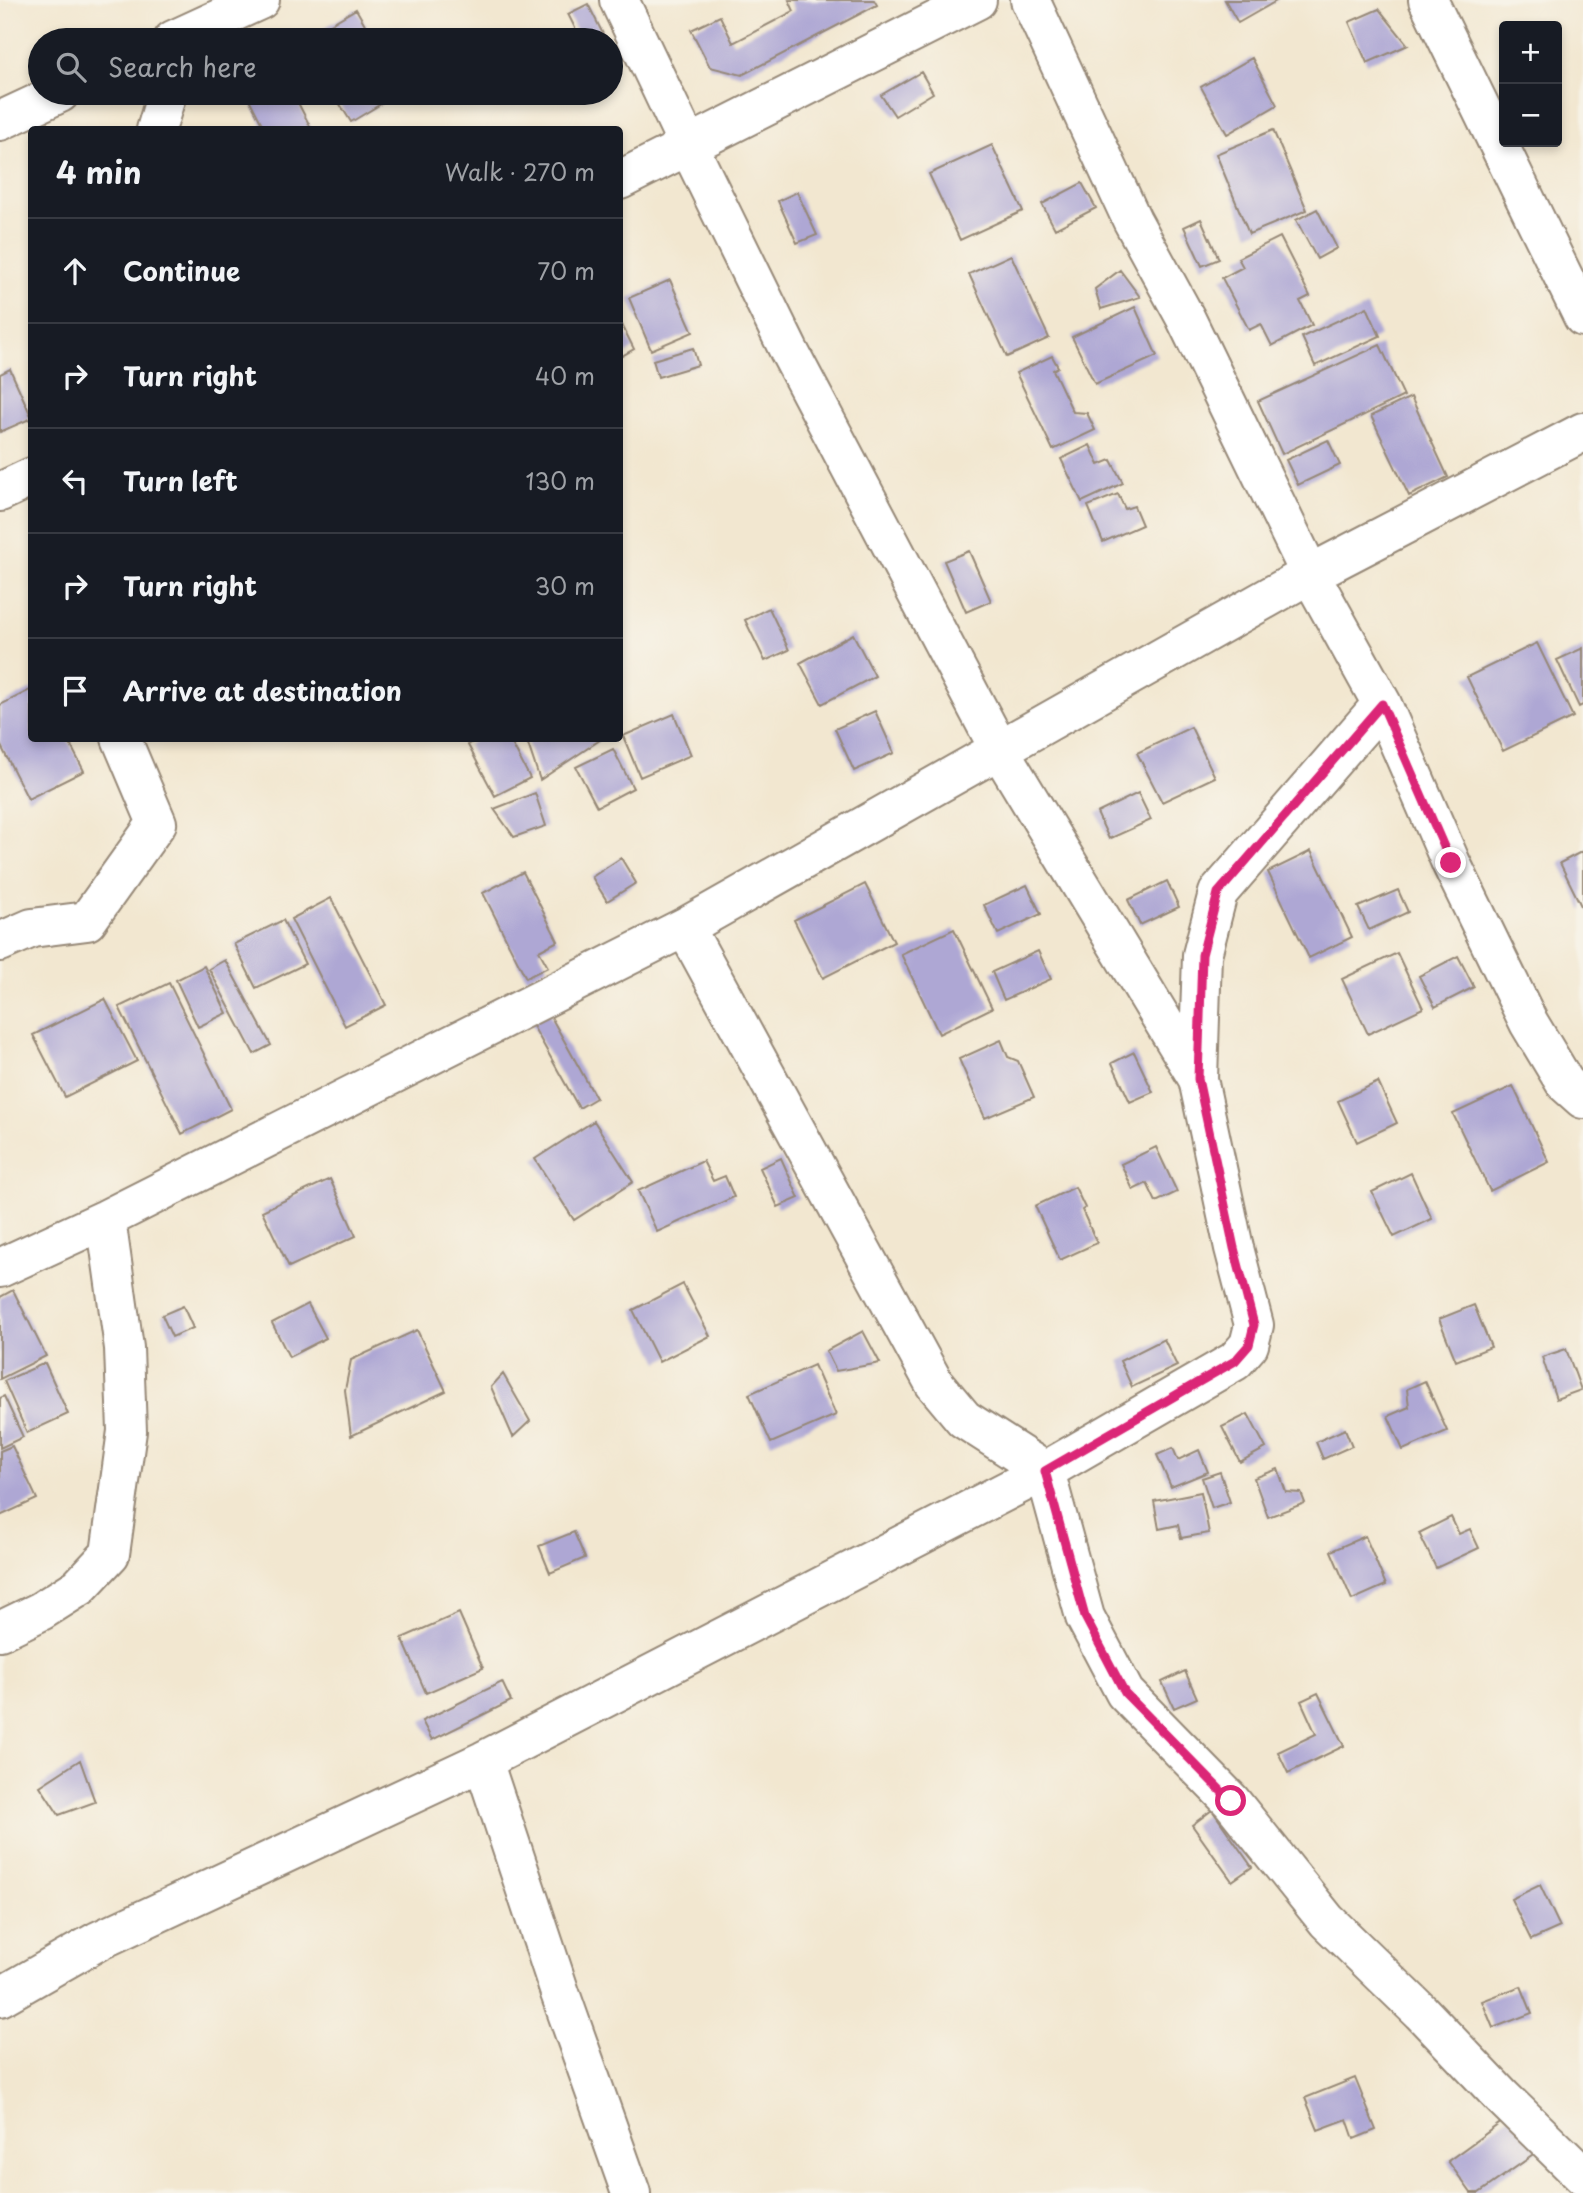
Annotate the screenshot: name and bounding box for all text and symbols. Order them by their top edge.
map controls [1499,21,1562,147]
button: + [1499,21,1562,84]
search box [28,28,623,105]
text: Search here [108,47,257,86]
icon: search [52,48,90,86]
button: − [1499,84,1562,147]
text: 4 min [56,149,142,194]
text: Walk · 270 m [445,154,595,189]
text: Continue [123,251,240,290]
icon: ahead [56,252,94,290]
text: 70 m [537,253,595,288]
text: Turn right [123,356,257,395]
icon: right [56,357,94,395]
text: 40 m [535,358,595,393]
text: Turn left [123,461,238,500]
icon: left [56,462,94,500]
text: 130 m [525,463,595,498]
text: Turn right [123,566,257,605]
icon: right [56,567,94,605]
text: 30 m [534,568,595,603]
text: Arrive at destination [123,671,402,710]
icon: arrive [56,672,94,710]
route end [1435,847,1466,878]
route start [1215,1785,1246,1816]

